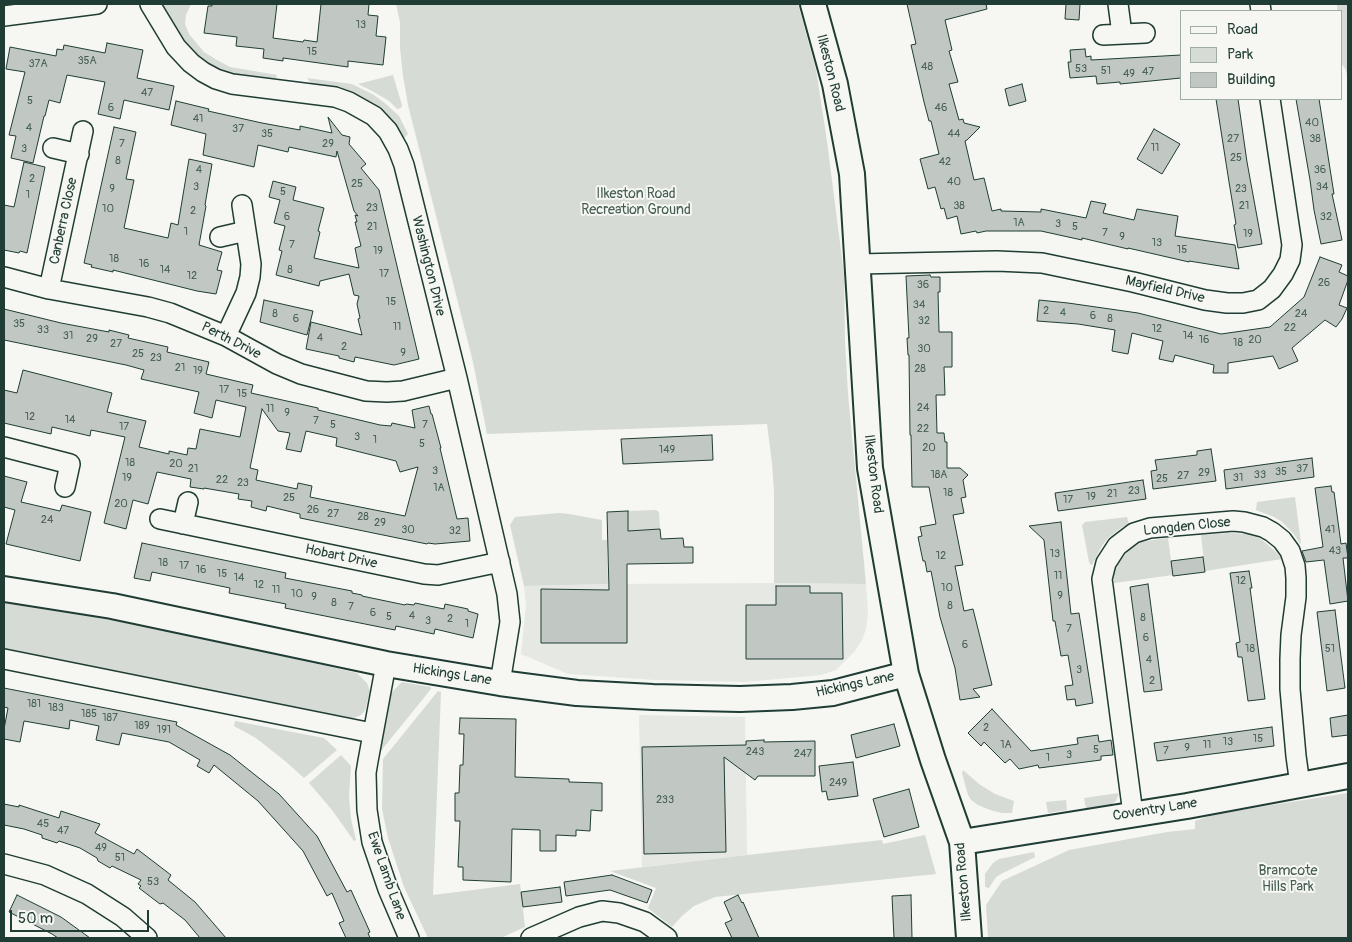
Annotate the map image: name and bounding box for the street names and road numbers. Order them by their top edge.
street label: Ilkeston Road [812,33,848,113]
street label: Canberra Close [47,176,81,266]
street label: Washington Drive [407,214,449,318]
street label: Mayfield Drive [1124,273,1206,307]
street label: Perth Drive [198,319,264,363]
street label: Ilkeston Road [860,434,886,514]
street label: Longden Close [1143,514,1231,540]
street label: Hobart Drive [303,541,379,573]
street label: Hickings Lane [411,660,493,690]
street label: Hickings Lane [814,668,896,702]
street label: Coventry Lane [1112,795,1198,825]
street label: Ewe Lamb Lane [363,830,409,922]
street label: Ilkeston Road [952,842,976,922]

